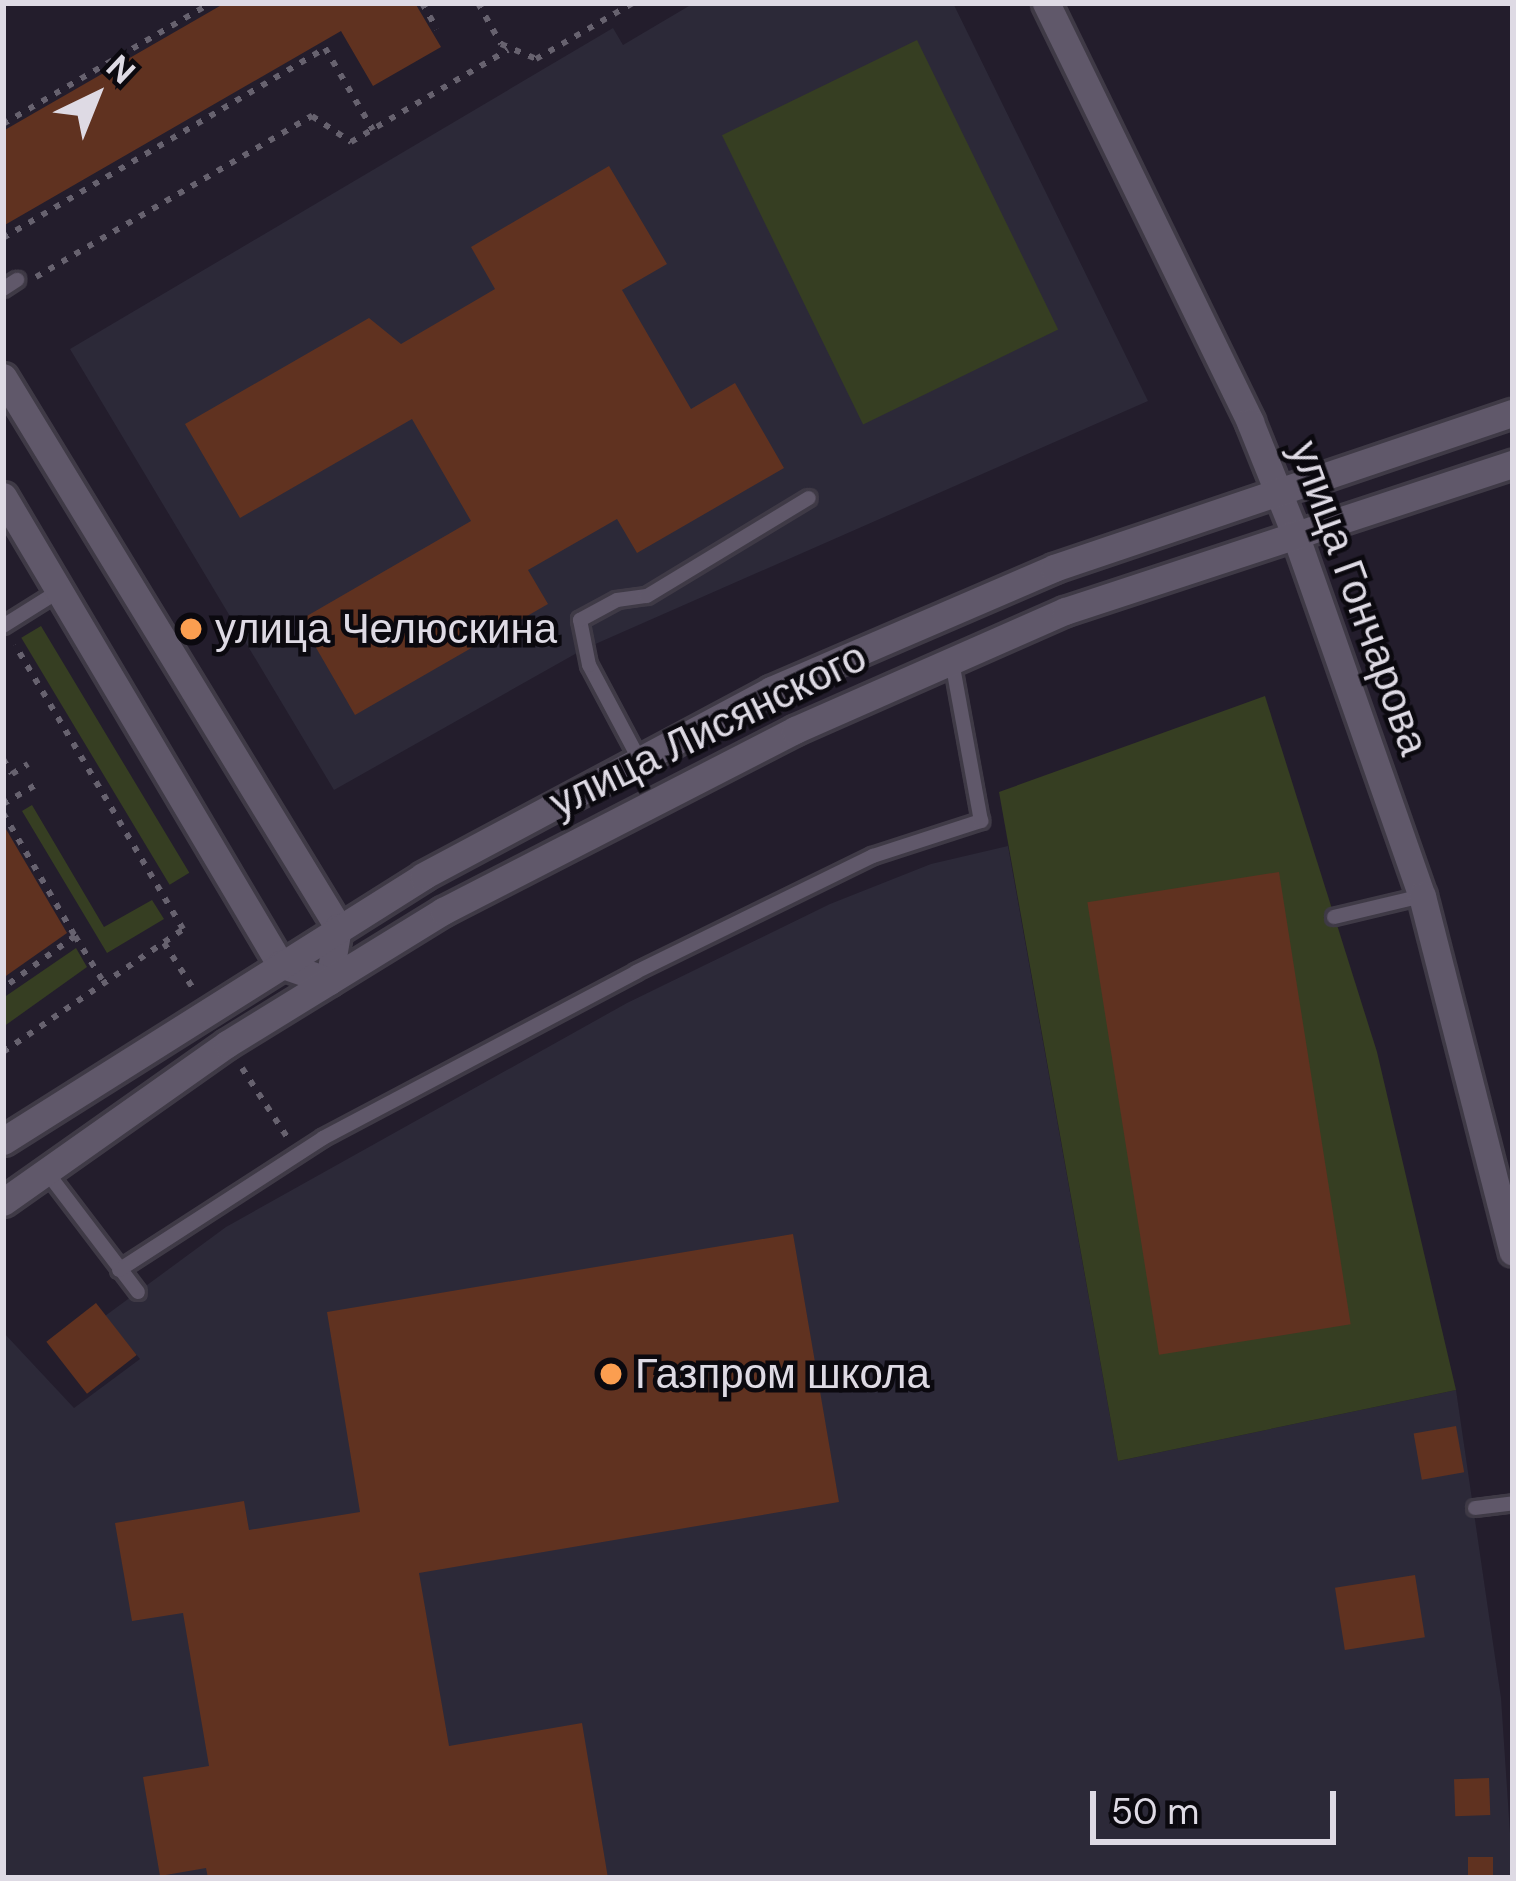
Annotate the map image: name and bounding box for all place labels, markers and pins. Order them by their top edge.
place label: улица Челюскина [215,604,557,654]
marker: улица Челюскина [178,616,204,642]
place label: Газпром школа [635,1349,930,1399]
marker: Газпром школа [598,1361,624,1387]

